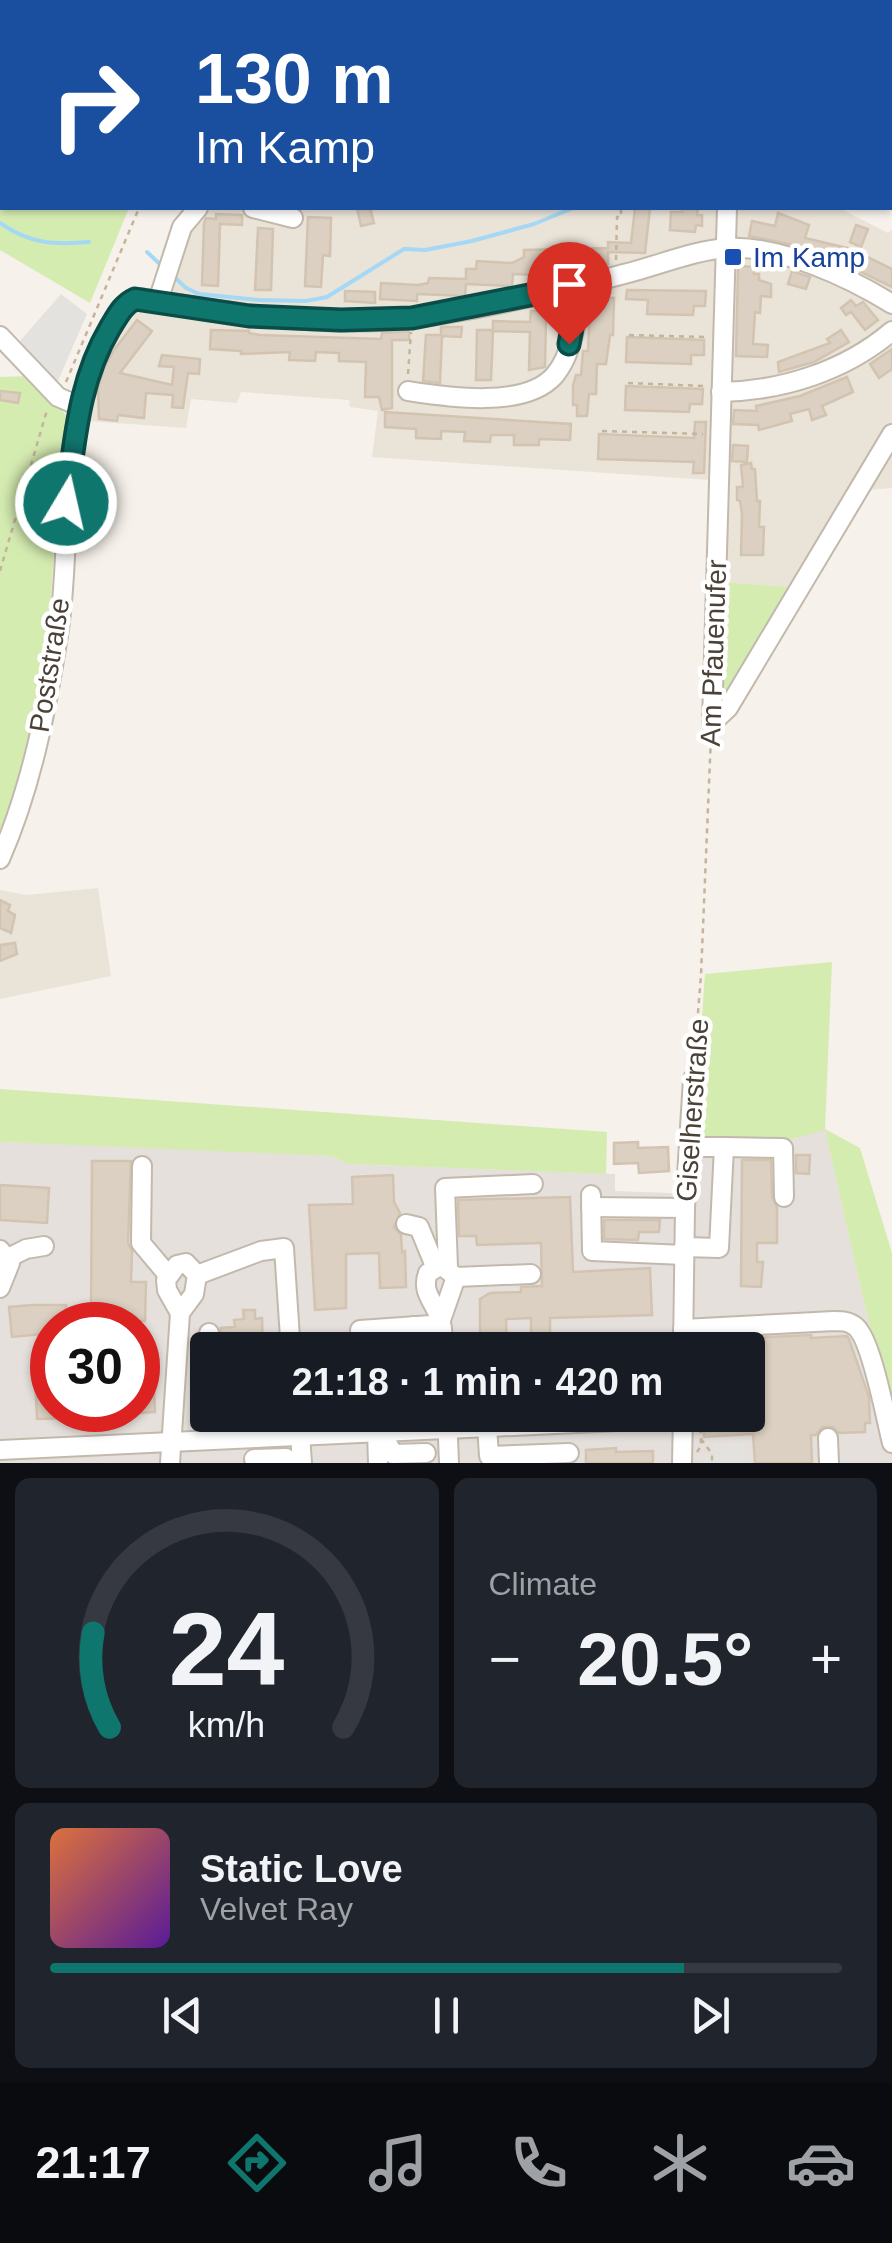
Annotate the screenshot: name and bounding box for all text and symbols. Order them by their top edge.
icon: right [30,40,160,170]
text: 130 m [195,40,393,118]
text: Im Kamp [195,122,375,173]
pin [527,242,612,345]
place label: Im Kamp [753,242,865,273]
marker: Im Kamp [722,246,744,268]
icon: arrive [542,257,597,312]
position arrow [14,451,118,555]
street label: Am Pfauenufer [695,559,732,747]
street label: Poststraße [24,596,75,734]
street label: Giselherstraße [671,1017,714,1203]
speed limit sign: 30 [30,1302,160,1432]
text: 21:18 · 1 min · 420 m [292,1361,663,1403]
text: Climate [489,1566,597,1602]
text: 24 [169,1591,285,1707]
text: 20.5° [577,1617,753,1701]
text: − [489,1628,521,1690]
text: + [810,1628,842,1690]
text: km/h [188,1705,265,1745]
text: Static Love [200,1848,403,1890]
text: Velvet Ray [200,1891,353,1927]
icon: previous [155,1988,210,2043]
icon: pause [419,1988,474,2043]
icon: next [683,1988,738,2043]
icon: directions [222,2128,292,2198]
icon: music [363,2128,433,2198]
icon: phone [504,2128,574,2198]
icon: climate [645,2128,715,2198]
icon: car [786,2128,856,2198]
text: 21:17 [36,2137,151,2188]

